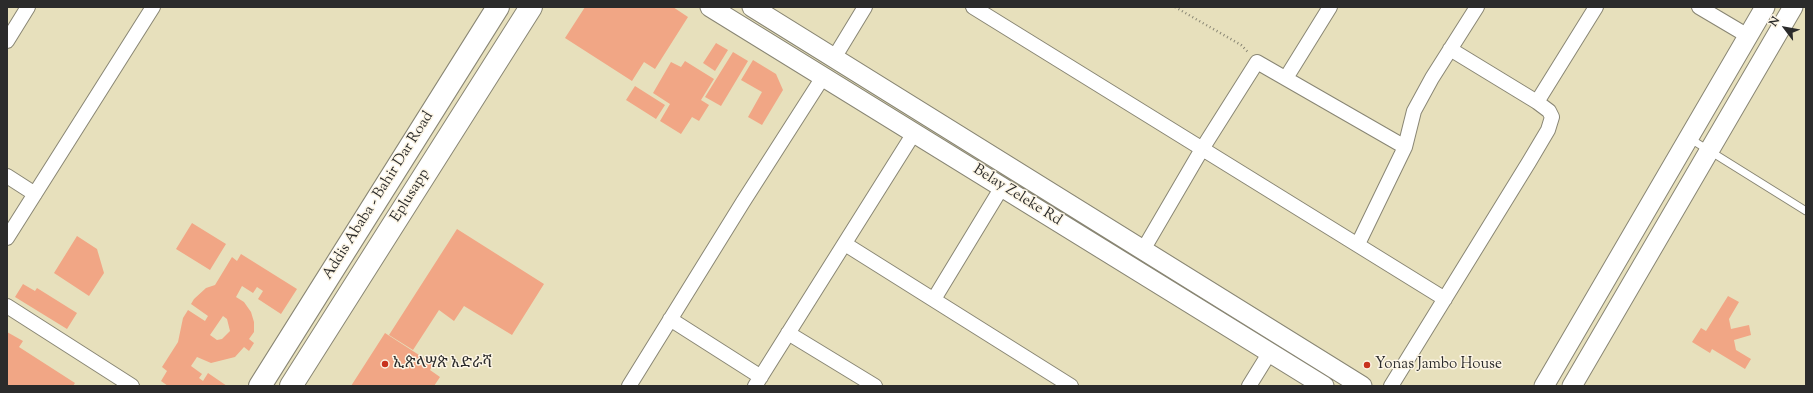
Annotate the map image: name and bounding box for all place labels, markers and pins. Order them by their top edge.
place label: ኢጵላሣጵ አድራሻ [393,355,492,373]
place label: Yonas Jambo House [1375,356,1502,374]
marker: ኢጵላሣጵ አድራሻ [380,359,390,369]
marker: Yonas Jambo House [1362,360,1372,370]

